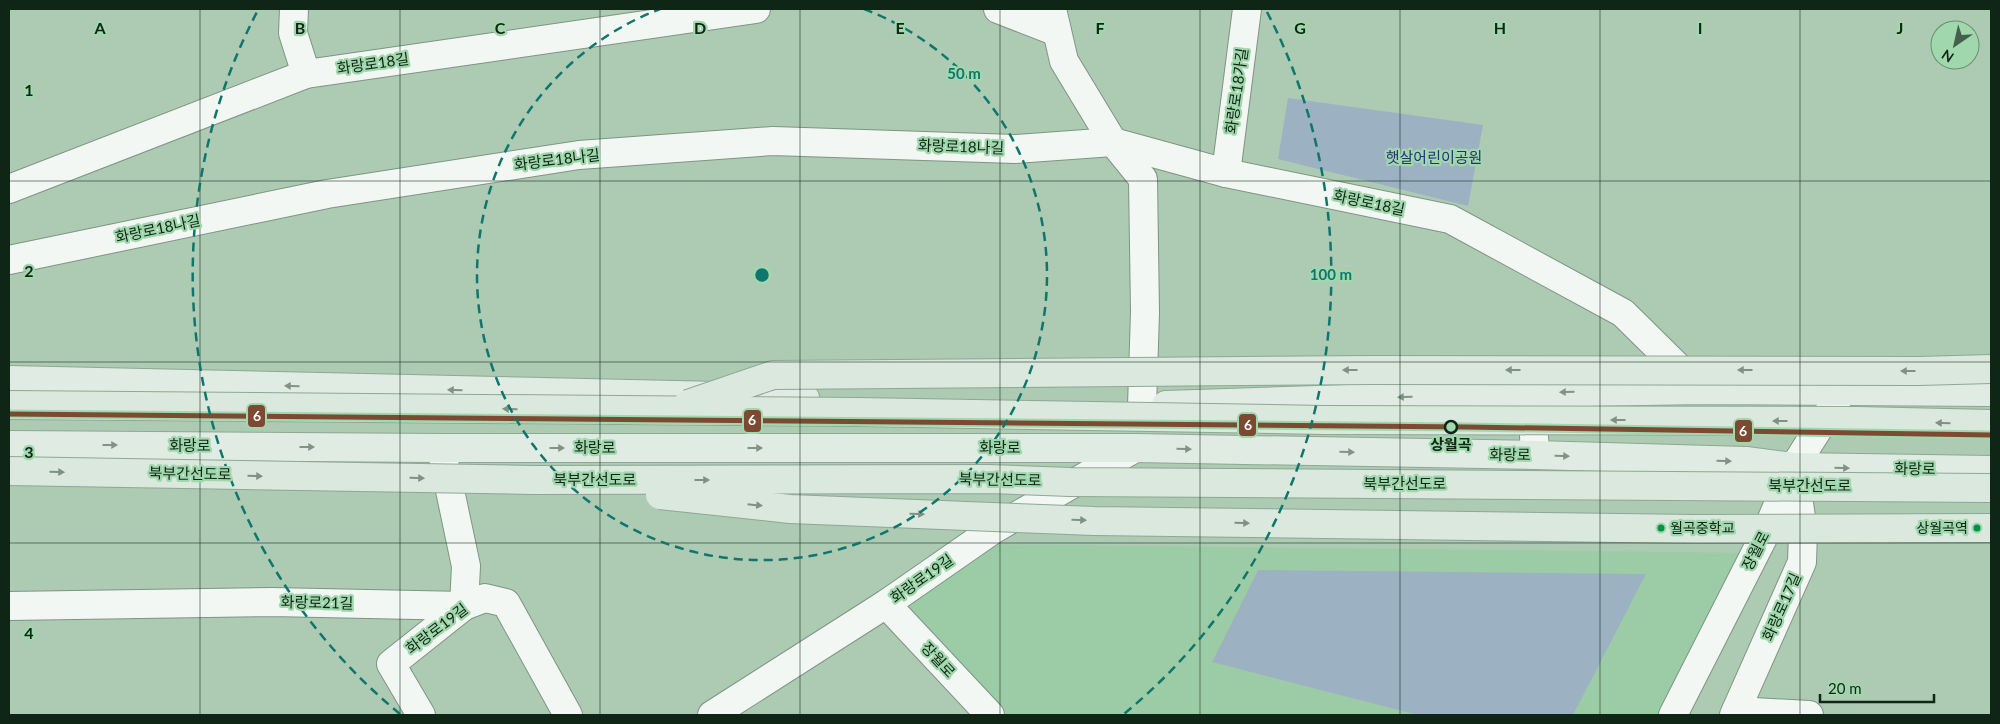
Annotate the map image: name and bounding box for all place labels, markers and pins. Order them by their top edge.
centre of rings [753,266,771,284]
marker: 상월곡 [1444,420,1458,434]
place label: 상월곡 [1430,435,1472,453]
place label: 월곡중학교 [1670,519,1735,536]
place label: 상월곡역 [1916,519,1968,536]
marker: 월곡중학교 [1656,523,1666,533]
marker: 상월곡역 [1972,523,1982,533]

